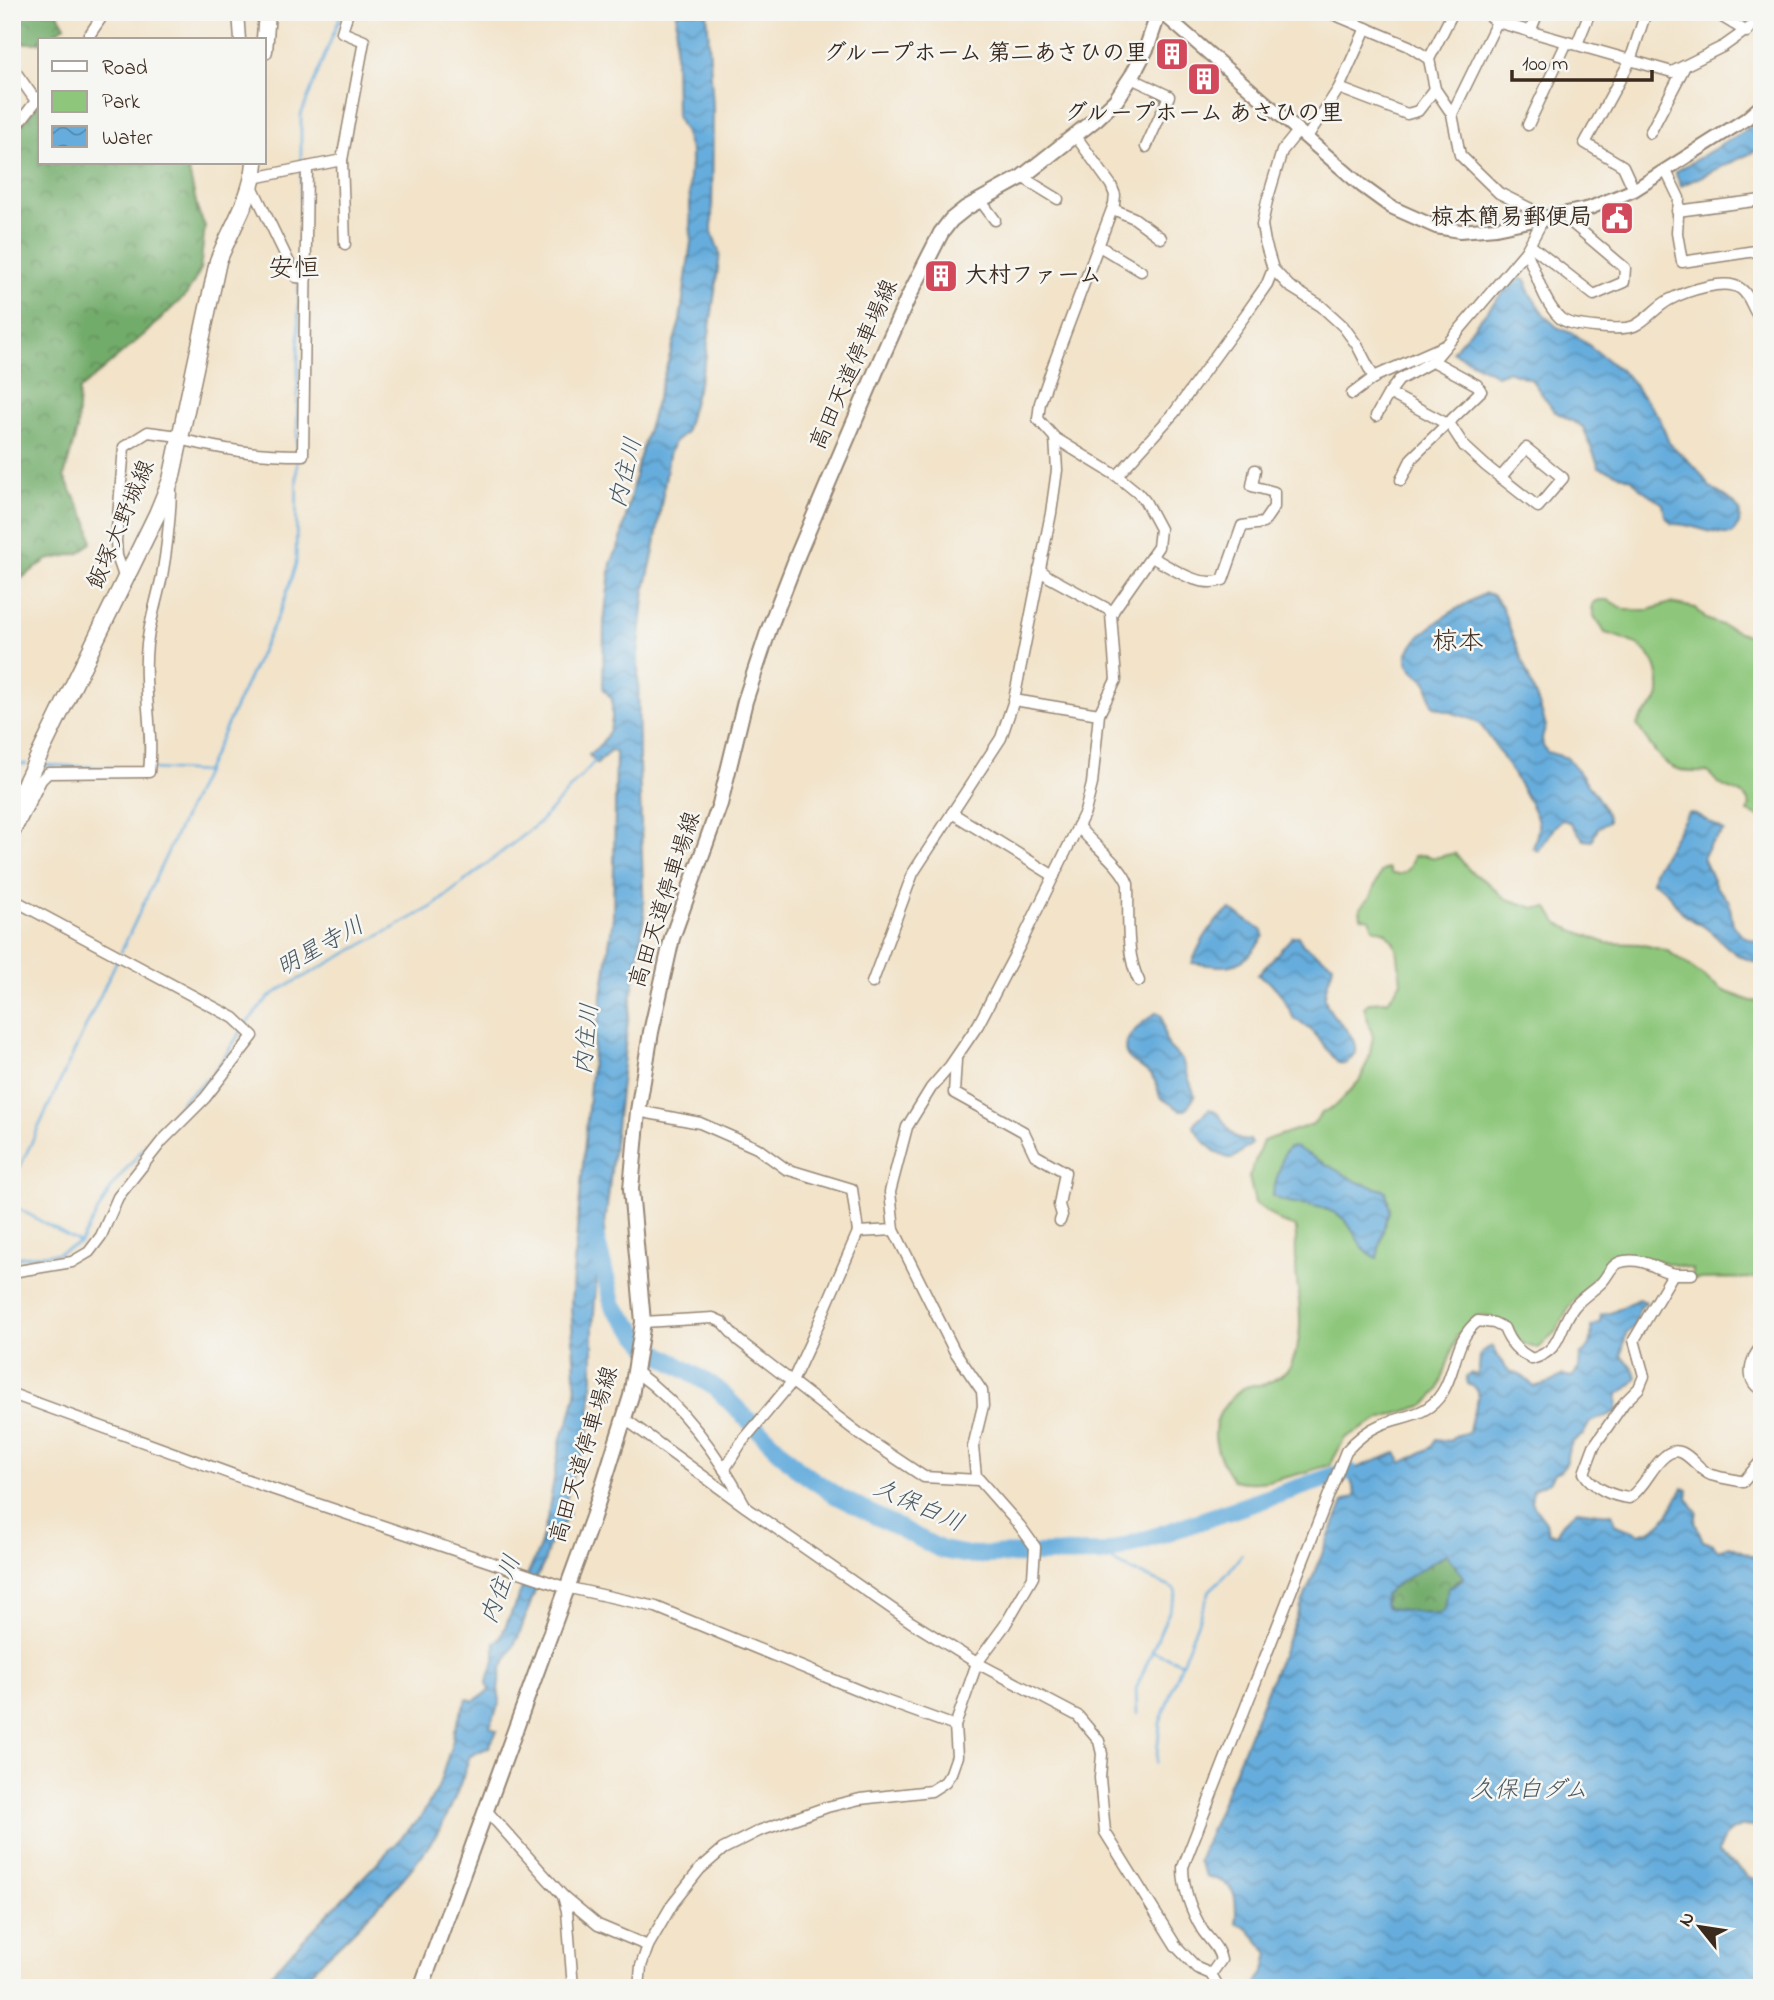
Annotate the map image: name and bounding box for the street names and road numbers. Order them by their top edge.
street label: 高田天道停車場線 [803,274,907,456]
street label: 飯塚大野城線 [80,455,164,595]
street label: 高田天道停車場線 [622,807,710,993]
street label: 高田天道停車場線 [542,1362,628,1548]

